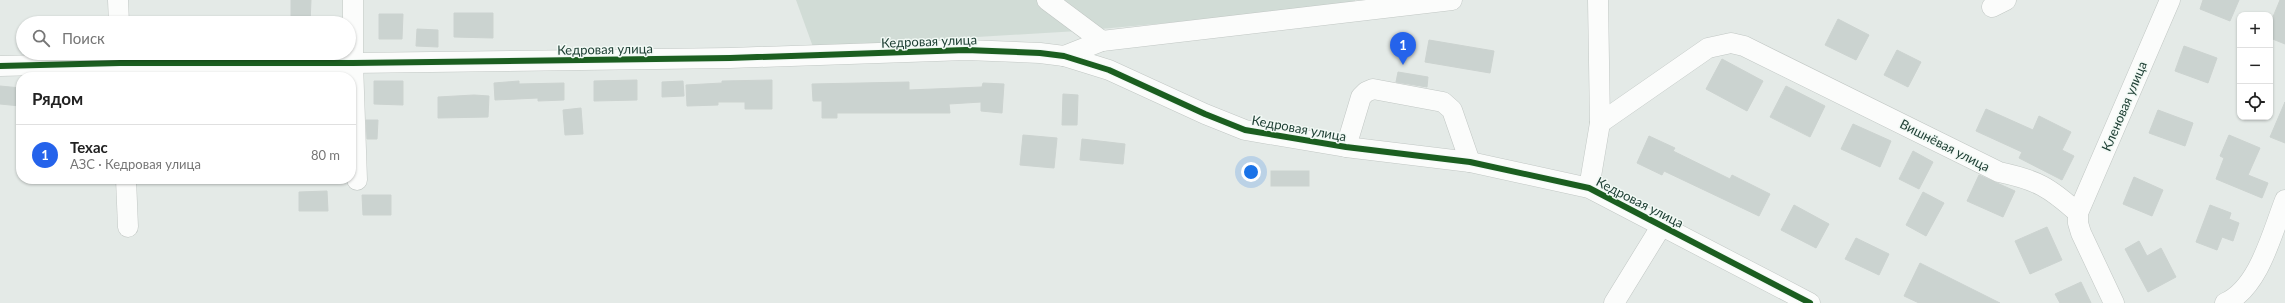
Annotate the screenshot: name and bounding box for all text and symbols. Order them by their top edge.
map controls [2237,12,2273,120]
button: + [2237,12,2273,48]
search box [16,16,356,60]
icon: search [30,27,52,49]
text: Поиск [62,29,105,47]
street label: Кедровая улица [881,31,977,51]
pin: 1 [1390,32,1416,65]
street label: Кедровая улица [557,40,653,58]
button: − [2237,48,2273,84]
street label: Кленовая улица [2098,59,2150,153]
button: locate [2237,84,2273,120]
text: Рядом [32,88,83,109]
street label: Кедровая улица [1250,112,1348,144]
street label: Вишнёвая улица [1897,115,1993,175]
text: Техас [70,138,108,156]
text: 1 [41,147,49,163]
text: 80 m [311,147,340,163]
text: АЗС · Кедровая улица [70,156,201,172]
your location [1241,162,1261,182]
street label: Кедровая улица [1594,173,1686,231]

